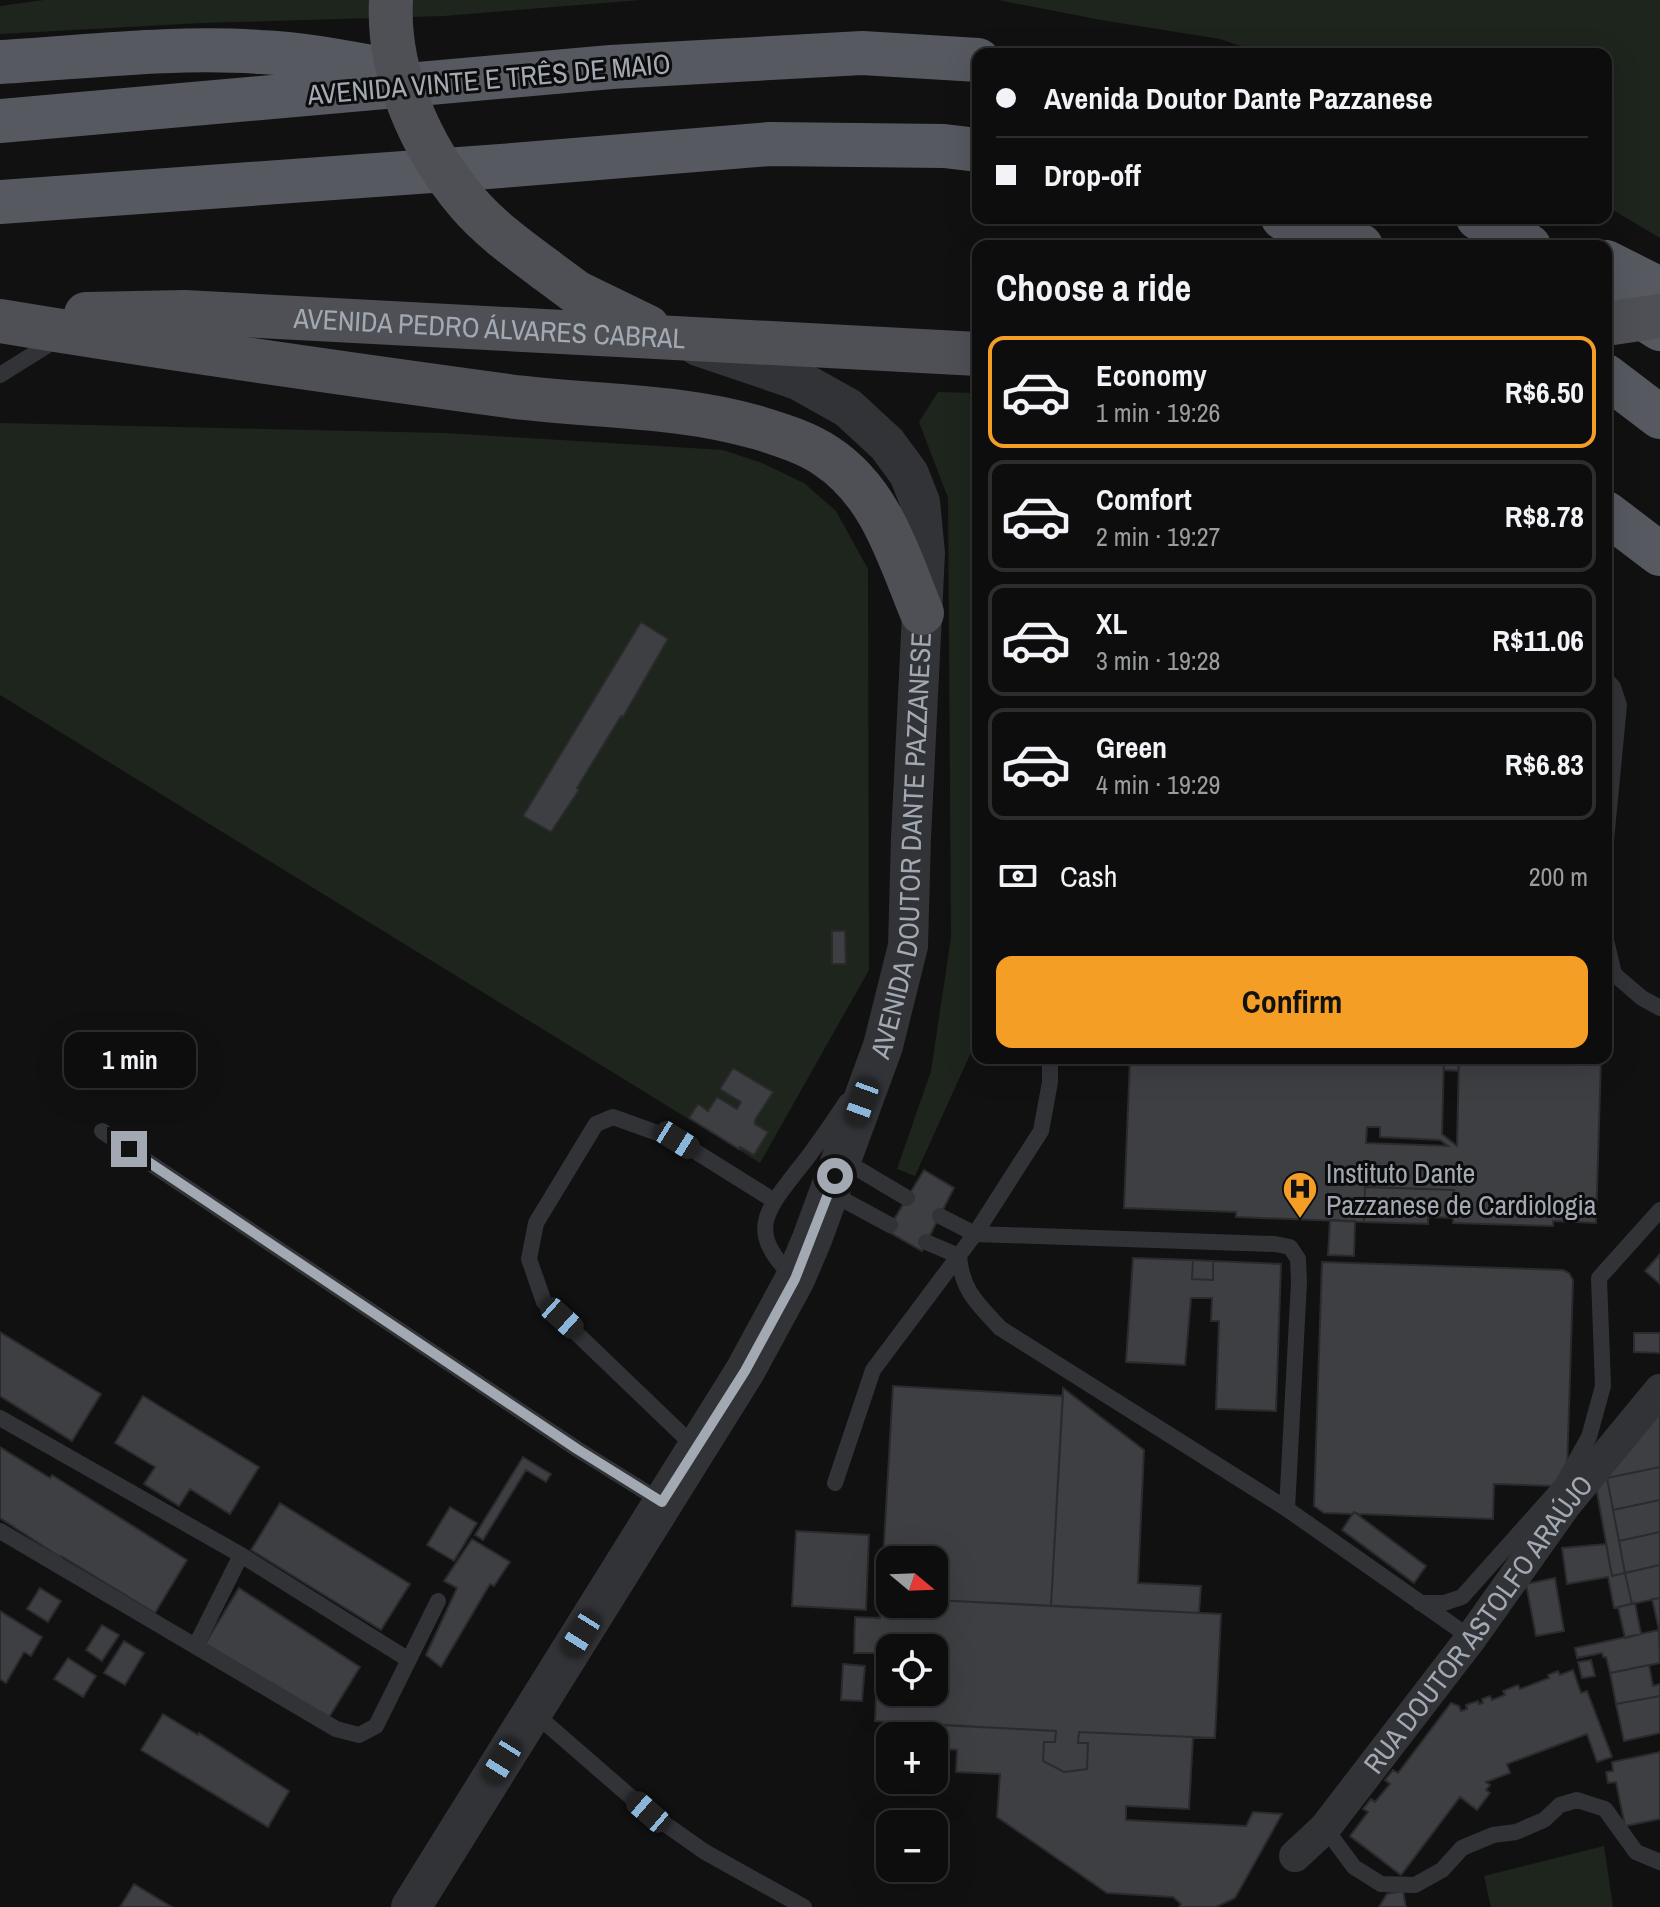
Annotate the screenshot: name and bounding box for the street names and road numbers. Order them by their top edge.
street label: AVENIDA VINTE E TRÊS DE MAIO [305,44,672,114]
street label: AVENIDA PEDRO ÁLVARES CABRAL [292,299,687,358]
street label: AVENIDA DOUTOR DANTE PAZZANESE [861,631,940,1065]
street label: RUA DOUTOR ASTOLFO ARAÚJO [1355,1467,1601,1781]

